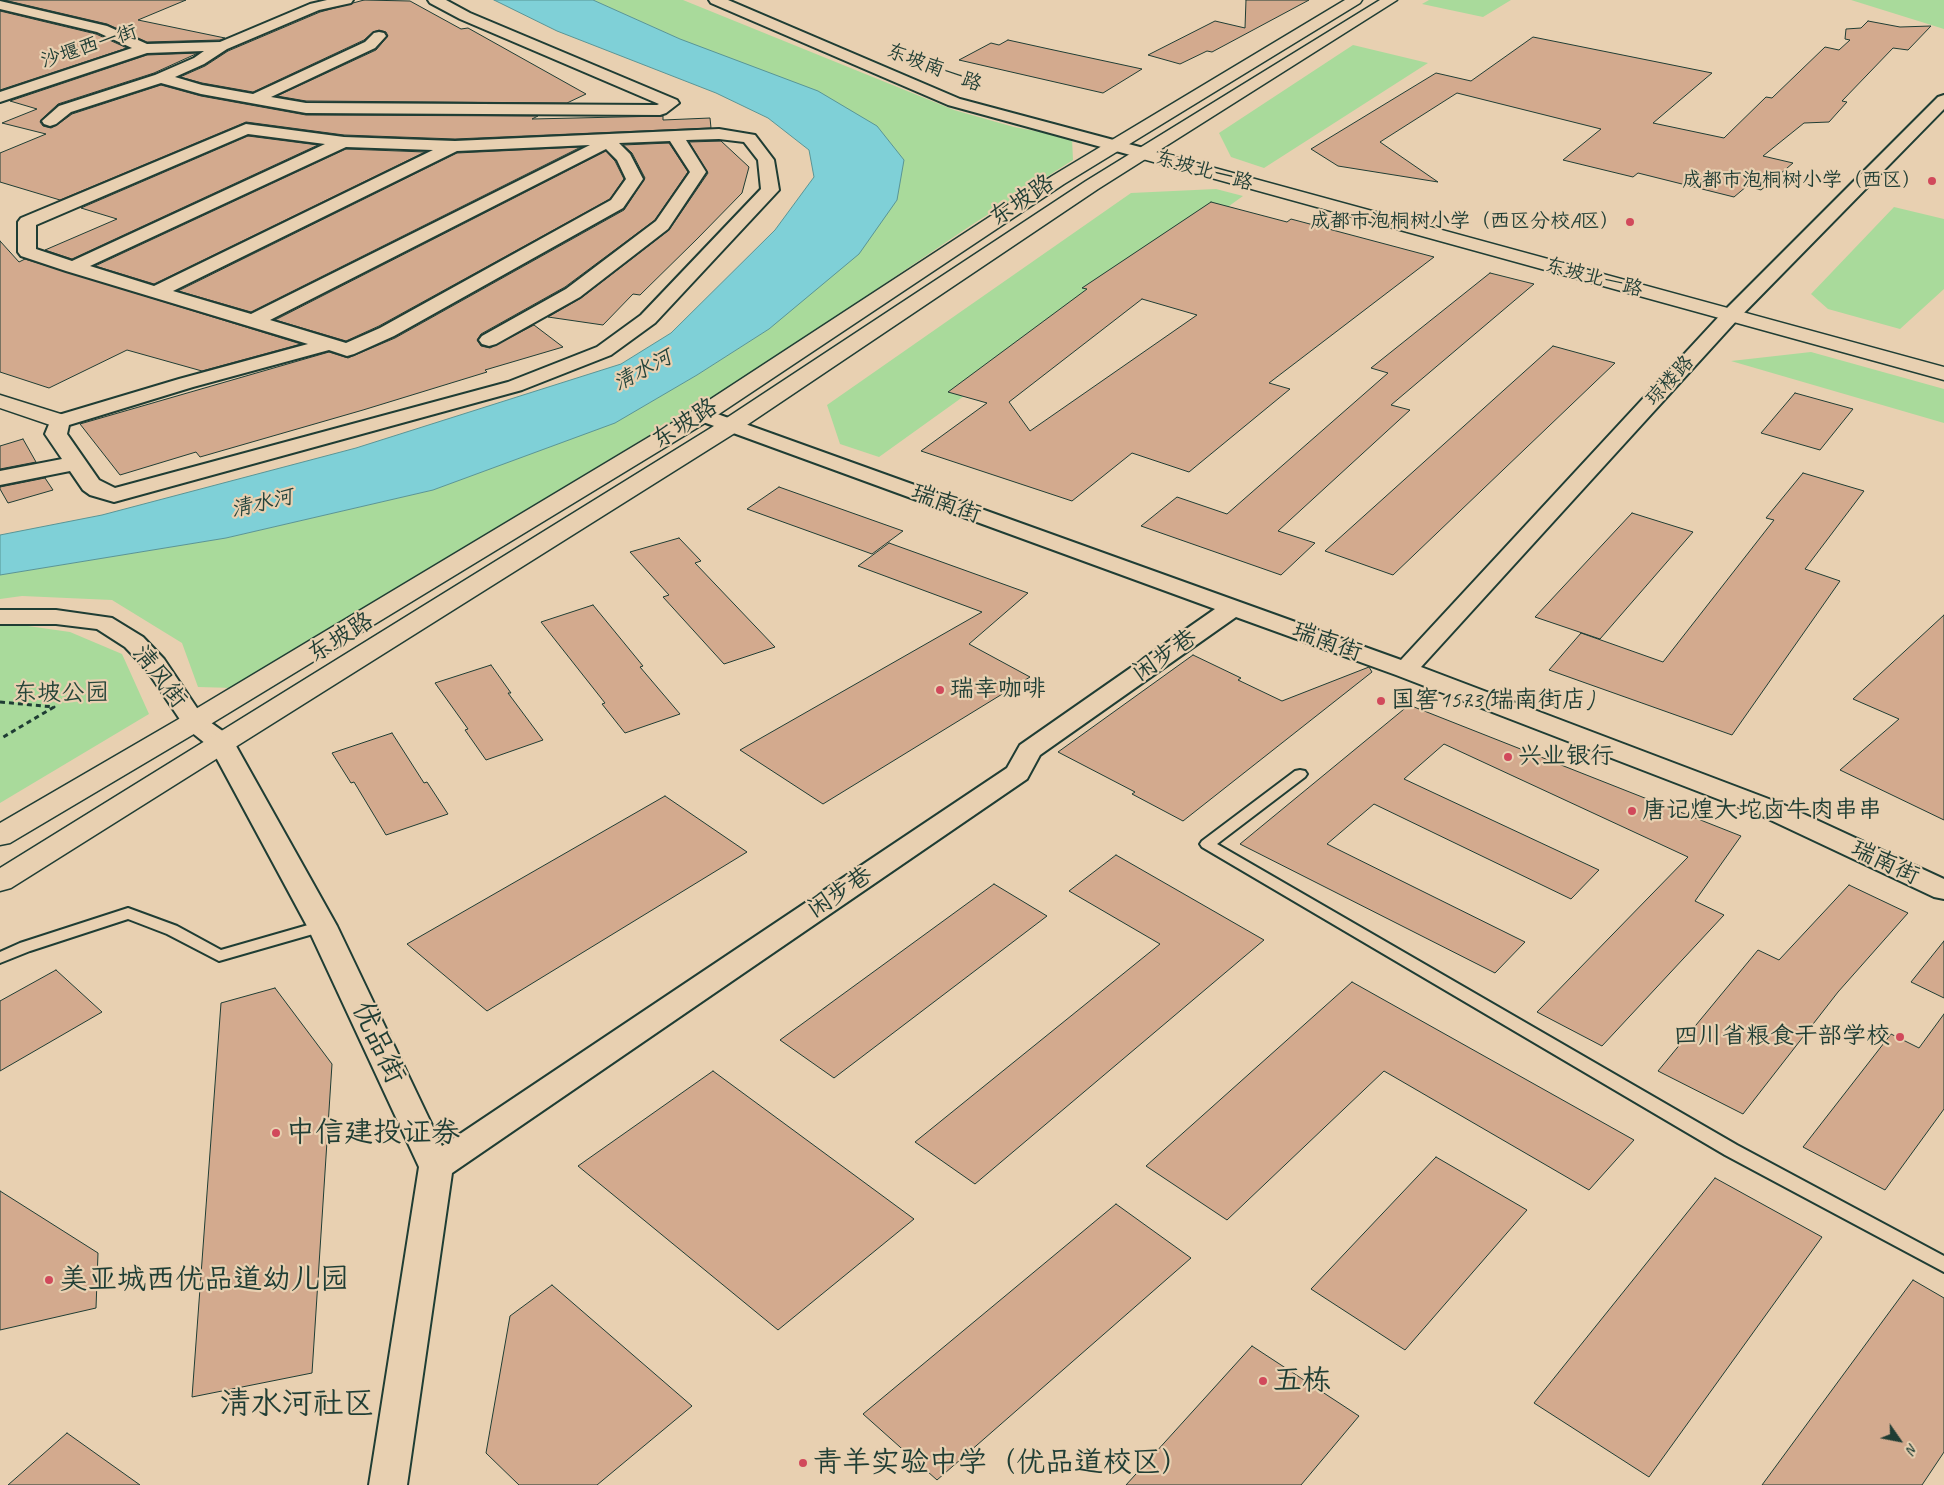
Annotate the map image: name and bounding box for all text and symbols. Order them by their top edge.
street label: 沙堰西一街 [38,20,140,74]
street label: 东坡南一路 [883,39,985,97]
street label: 东坡北一路 [1153,146,1255,196]
street label: 东坡路 [984,169,1060,233]
place label: 成都市泡桐树小学（西区） [1682,169,1922,193]
marker: 成都市泡桐树小学（西区） [1926,175,1938,187]
place label: 成都市泡桐树小学（西区分校A区） [1310,210,1620,234]
marker: 成都市泡桐树小学（西区分校A区） [1624,216,1636,228]
street label: 东坡北一路 [1543,253,1645,303]
water label: 清水河 [609,345,677,397]
street label: 琼楼路 [1641,351,1699,411]
street label: 东坡路 [647,393,723,455]
street label: 瑞南街 [907,478,985,530]
water label: 清水河 [228,485,296,523]
street label: 东坡路 [303,607,379,669]
street label: 瑞南街 [1288,616,1366,668]
street label: 闲步巷 [1127,624,1203,688]
street label: 清风街 [125,640,193,714]
place label: 瑞幸咖啡 [950,676,1046,704]
park label: 东坡公园 [13,680,109,708]
marker: 瑞幸咖啡 [934,684,946,696]
place label: 国窖1573(瑞南街店) [1391,687,1594,715]
marker: 国窖1573(瑞南街店) [1375,695,1387,707]
place label: 兴业银行 [1518,743,1614,771]
marker: 兴业银行 [1502,751,1514,763]
place label: 唐记煌大坨卤牛肉串串 [1642,797,1882,825]
marker: 唐记煌大坨卤牛肉串串 [1626,805,1638,817]
street label: 瑞南街 [1846,835,1924,891]
street label: 闲步巷 [802,861,878,925]
street label: 优品街 [344,996,412,1090]
place label: 四川省粮食干部学校 [1674,1023,1890,1051]
marker: 四川省粮食干部学校 [1894,1031,1906,1043]
place label: 中信建投证券 [286,1116,460,1150]
marker: 中信建投证券 [270,1127,282,1139]
place label: 美亚城西优品道幼儿园 [59,1263,349,1297]
marker: 美亚城西优品道幼儿园 [43,1274,55,1286]
place label: 五栋 [1273,1364,1331,1398]
marker: 五栋 [1257,1375,1269,1387]
district label: 清水河社区 [220,1386,374,1424]
north arrow [1874,1415,1924,1465]
text: N [1903,1440,1921,1457]
place label: 青羊实验中学（优品道校区） [813,1446,1190,1480]
marker: 青羊实验中学（优品道校区） [797,1457,809,1469]

